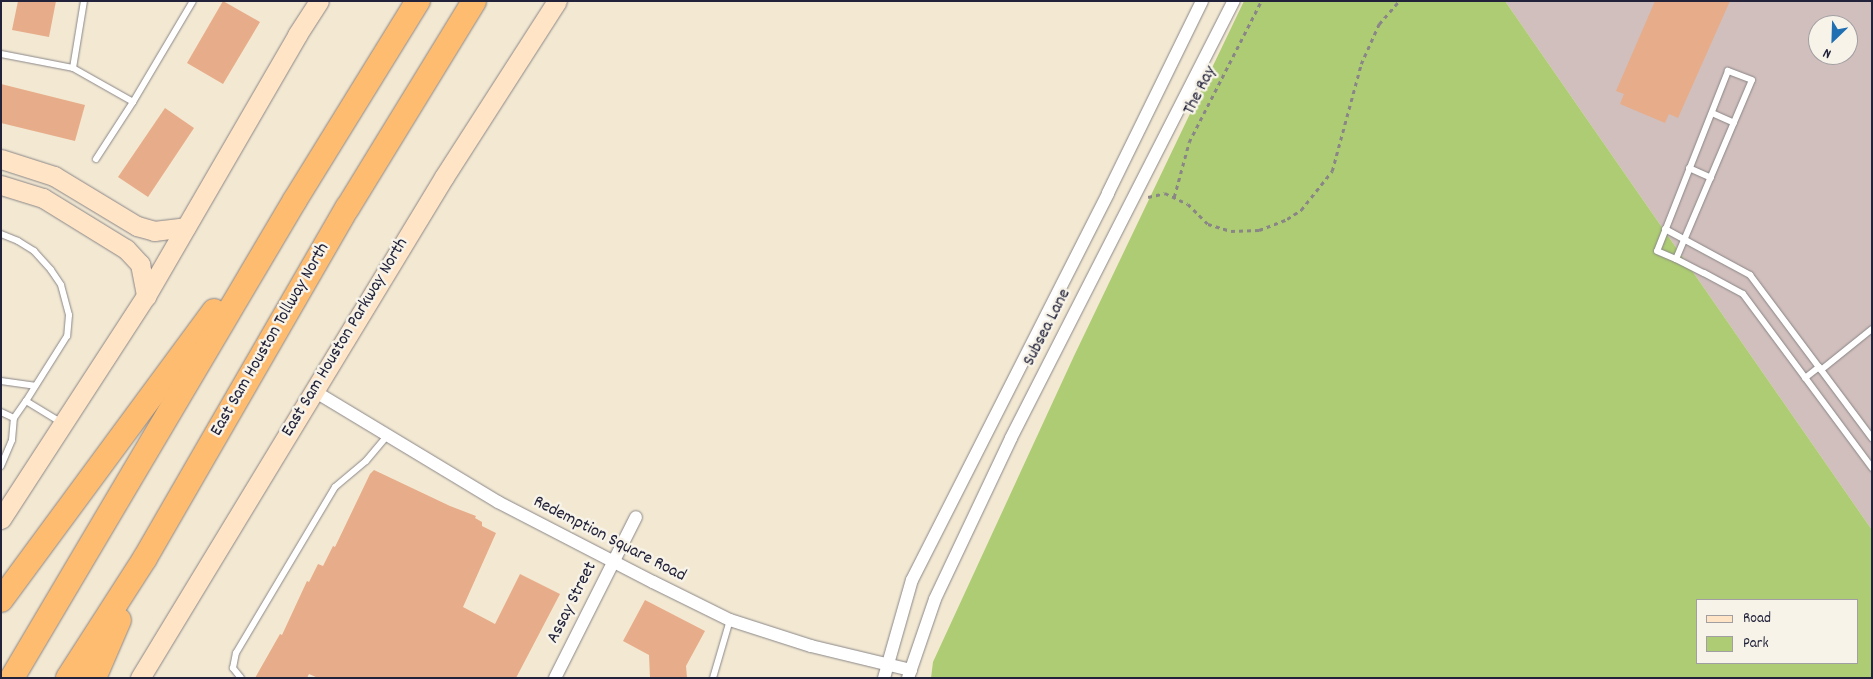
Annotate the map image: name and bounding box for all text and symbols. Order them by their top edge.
north arrow [1808,15,1858,65]
text: N [1820,42,1835,63]
street label: The Ray [1180,63,1222,119]
street label: East Sam Houston Parkway North [278,235,414,441]
street label: East Sam Houston Tollway North [207,240,335,440]
street label: Subsea Lane [1019,286,1077,370]
street label: Redemption Square Road [529,492,689,588]
street label: Assay Street [543,559,603,647]
legend [1696,599,1858,664]
text: Road [1743,608,1771,630]
text: Park [1743,633,1769,655]

